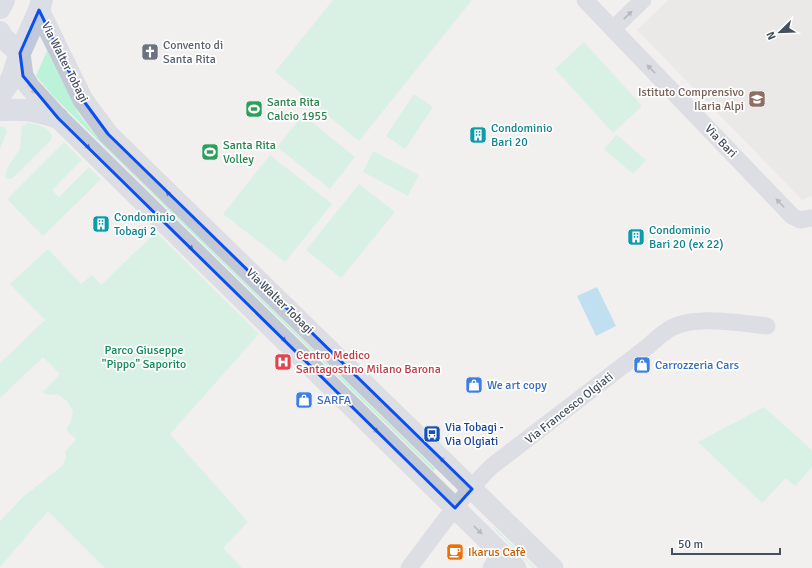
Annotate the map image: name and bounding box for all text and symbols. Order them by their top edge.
one-way arrow [623,10,633,20]
north arrow [760,12,800,52]
street label: Via Walter Tobagi [38,19,91,105]
text: N [764,30,779,42]
place label: Convento di Santa Rita [163,38,223,67]
church icon: Convento di Santa Rita [140,42,160,62]
one-way arrow [646,64,656,74]
one-way arrow [28,84,37,95]
place label: Istituto Comprensivo Ilaria Alpi [638,85,744,114]
school or university icon: Istituto Comprensivo Ilaria Alpi [747,89,767,109]
place label: Santa Rita Calcio 1955 [267,95,327,124]
sports icon: Santa Rita Calcio 1955 [244,99,264,119]
place label: Condominio Bari 20 [491,121,552,150]
street label: Via Bari [701,122,740,161]
building icon: Condominio Bari 20 [468,125,488,145]
place label: Santa Rita Volley [223,138,276,167]
one-way arrow [81,140,91,150]
sports icon: Santa Rita Volley [200,142,220,162]
one-way arrow [165,190,175,200]
one-way arrow [775,198,785,208]
place label: Condominio Tobagi 2 [114,210,175,239]
building icon: Condominio Tobagi 2 [91,214,111,234]
place label: Condominio Bari 20 (ex 22) [649,223,724,252]
building icon: Condominio Bari 20 (ex 22) [626,227,646,247]
one-way arrow [184,241,194,251]
street label: Via Walter Tobagi [243,265,317,337]
one-way arrow [277,333,287,343]
park label: Parco Giuseppe "Pippo" Saporito [102,343,186,372]
place label: Centro Medico Santagostino Milano Barona [296,348,441,377]
hospital icon: Centro Medico Santagostino Milano Barona [273,352,293,372]
shop icon: Carrozzeria Cars [632,355,652,375]
place label: Carrozzeria Cars [655,358,739,373]
street label: Via Francesco Olgiati [522,369,616,447]
shop icon: We art copy [464,375,484,395]
place label: We art copy [487,378,547,393]
shop icon: SARFA [294,390,314,410]
place label: SARFA [317,393,352,408]
place label: Via Tobagi - Via Olgiati [445,420,504,449]
one-way arrow [369,424,379,434]
bus stop icon: Via Tobagi - Via Olgiati [422,424,442,444]
one-way arrow [439,456,449,466]
one-way arrow [473,526,483,535]
scale bar [672,530,780,556]
text: 50 m [678,537,703,552]
cafe icon: Ikarus Cafè [445,542,465,562]
place label: Ikarus Cafè [468,545,526,560]

